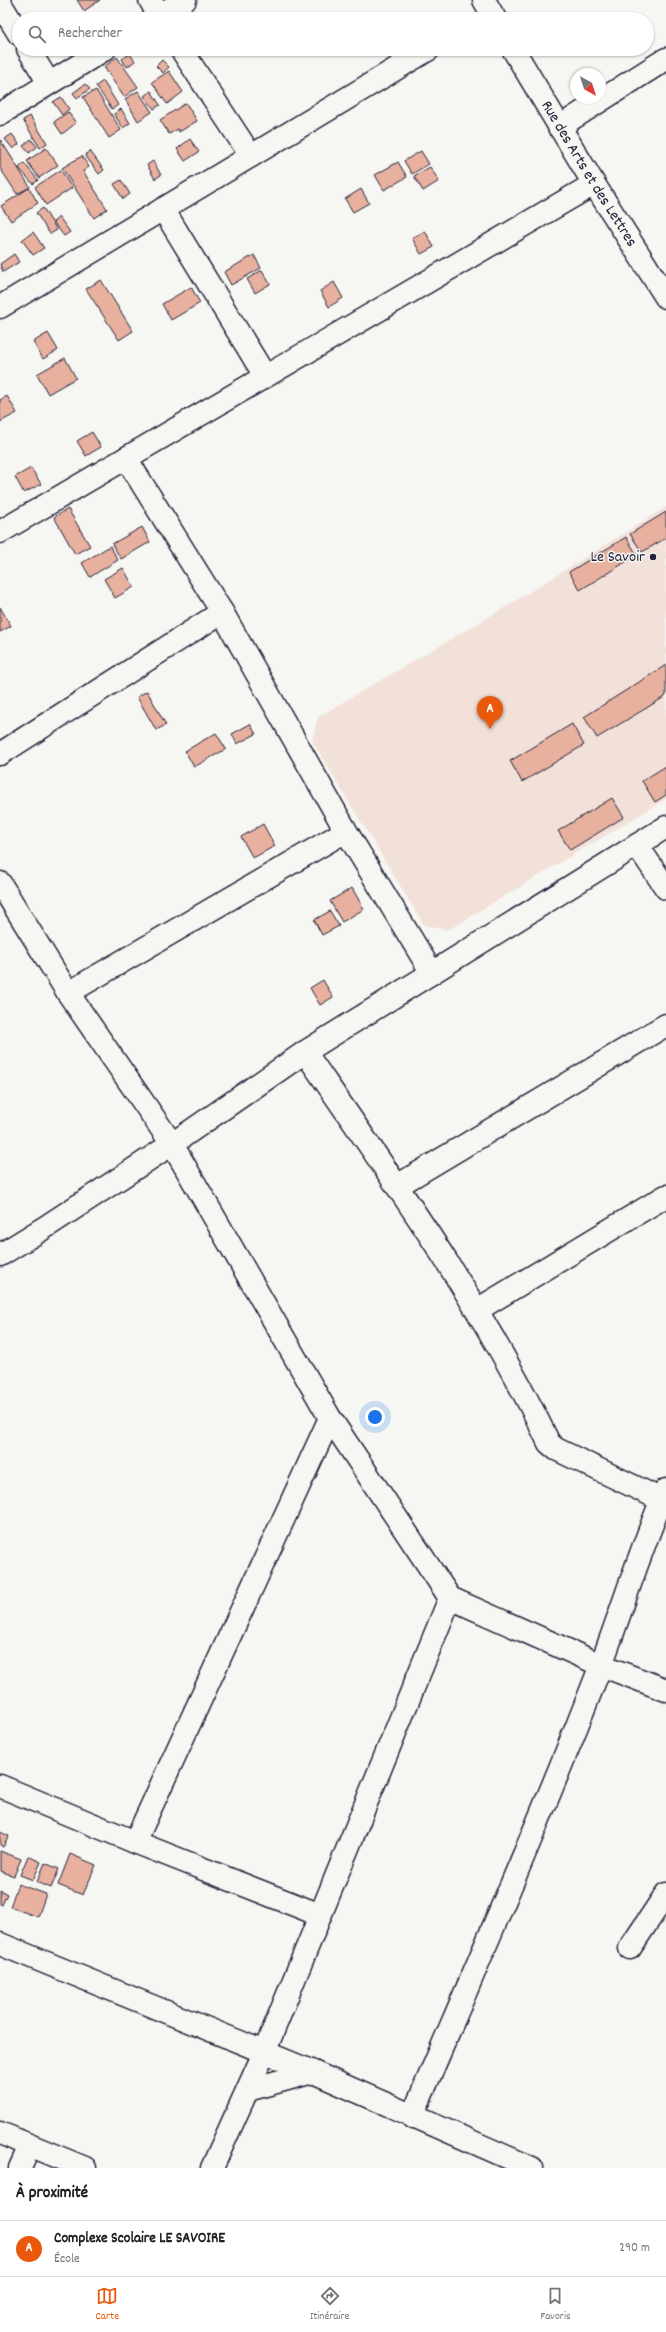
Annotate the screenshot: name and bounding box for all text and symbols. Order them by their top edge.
search box [12,12,654,56]
icon: search [26,23,48,45]
text: Rechercher [58,23,122,45]
north arrow [570,68,606,104]
street label: Rue des Arts et des Lettres [535,96,643,252]
place label: Le Savoir [591,546,645,569]
marker: Le Savoir [648,552,658,562]
pin: A [477,696,503,729]
your location [365,1407,385,1427]
text: À proximité [16,2182,88,2206]
text: Complexe Scolaire LE SAVOIRE [54,2228,225,2250]
text: A [25,2239,33,2258]
text: 290 m [619,2239,650,2258]
text: École [54,2250,80,2269]
tab: Carte [95,2285,119,2325]
tab: Itinéraire [310,2285,349,2325]
tab: Favoris [540,2285,571,2325]

